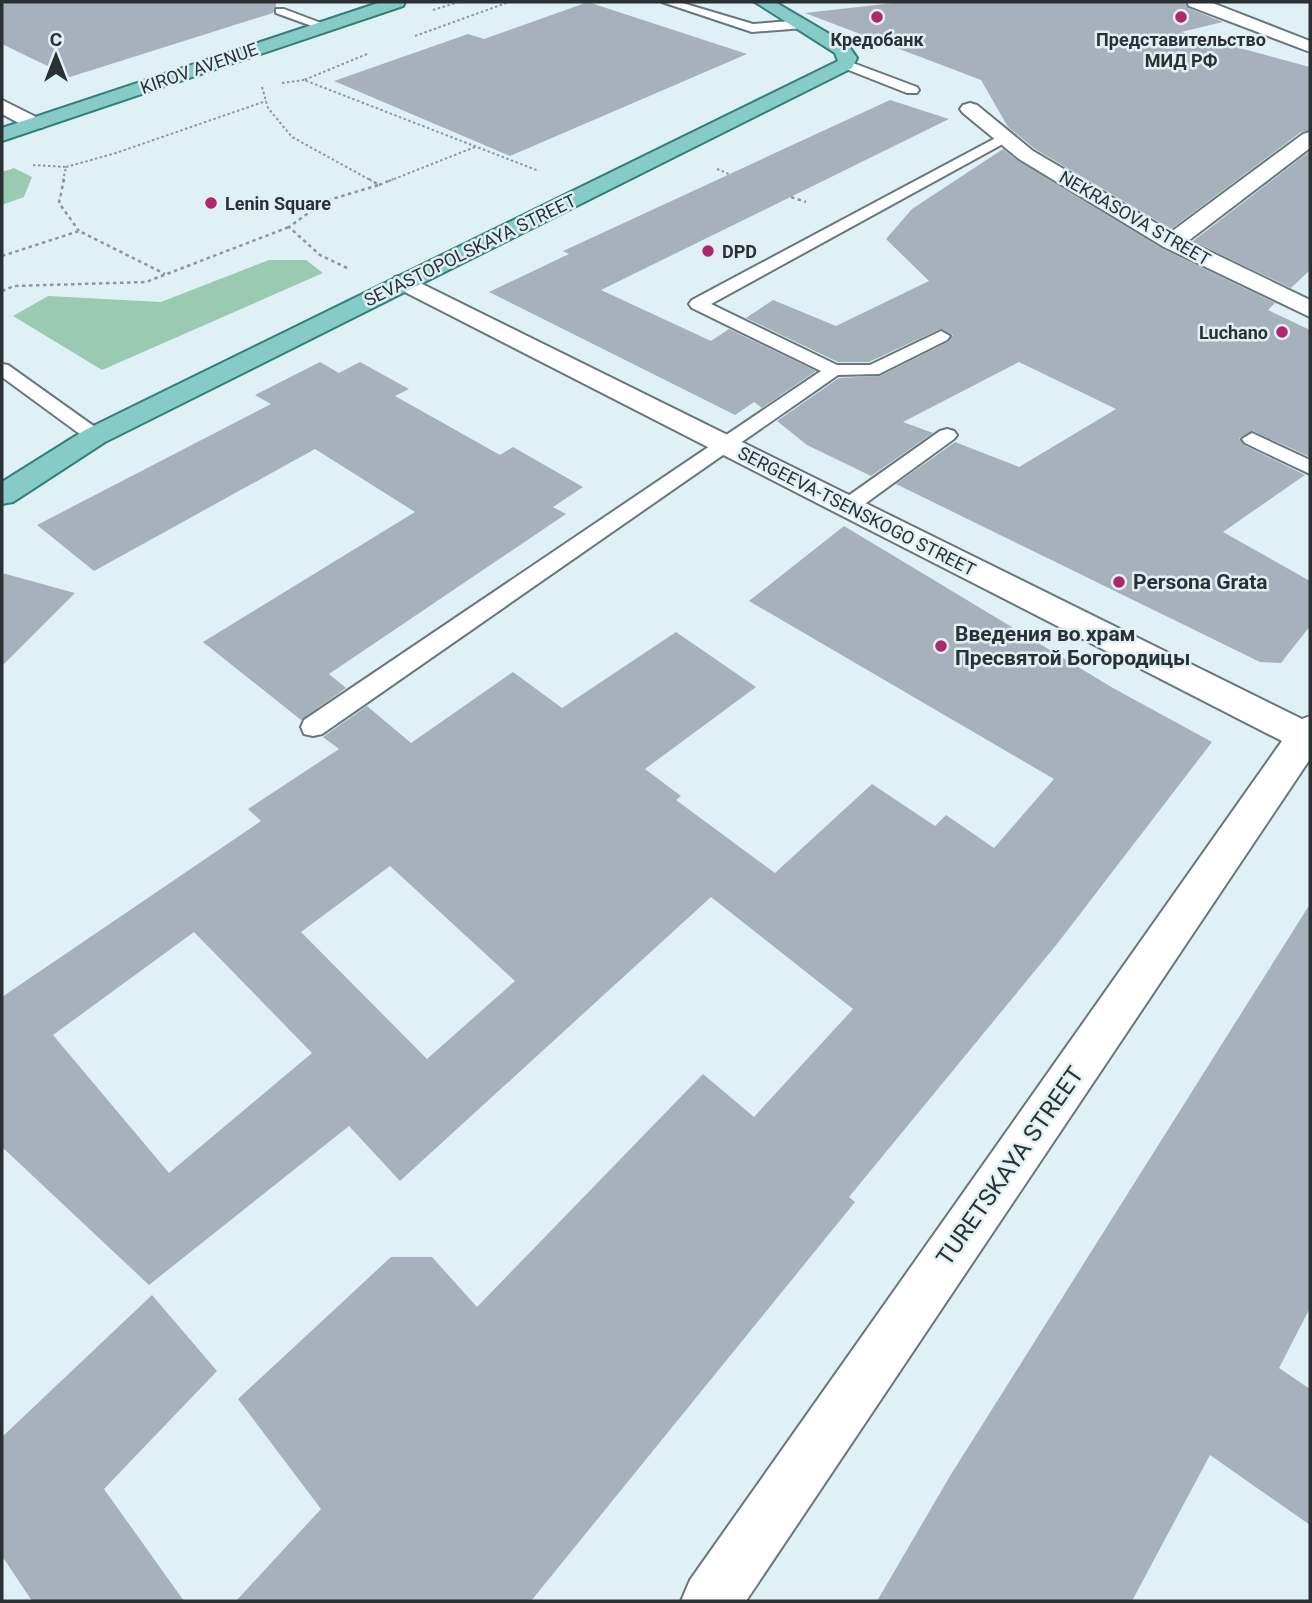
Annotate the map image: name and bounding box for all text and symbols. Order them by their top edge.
marker: Кредобанк [869,9,885,25]
marker: Представительство МИД РФ [1173,9,1189,25]
north arrow [21,21,91,91]
text: С [50,28,62,51]
place label: Кредобанк [830,29,924,50]
place label: Представительство МИД РФ [1096,29,1266,71]
street label: KIROV AVENUE [138,38,260,98]
street label: NEKRASOVA STREET [1056,166,1215,270]
street label: SEVASTOPOLSKAYA STREET [360,189,580,311]
place label: Lenin Square [225,193,331,214]
marker: Lenin Square [203,195,219,211]
place label: DPD [722,241,757,262]
marker: DPD [700,243,716,259]
place label: Luchano [1199,322,1268,343]
marker: Luchano [1274,324,1290,340]
street label: SERGEEVA-TSENSKOGO STREET [735,442,979,580]
place label: Persona Grata [1133,570,1268,594]
marker: Persona Grata [1111,574,1127,590]
place label: Введения во храм Пресвятой Богородицы [955,622,1190,670]
marker: Введения во храм Пресвятой Богородицы [933,638,949,654]
street label: TURETSKAYA STREET [931,1061,1089,1271]

